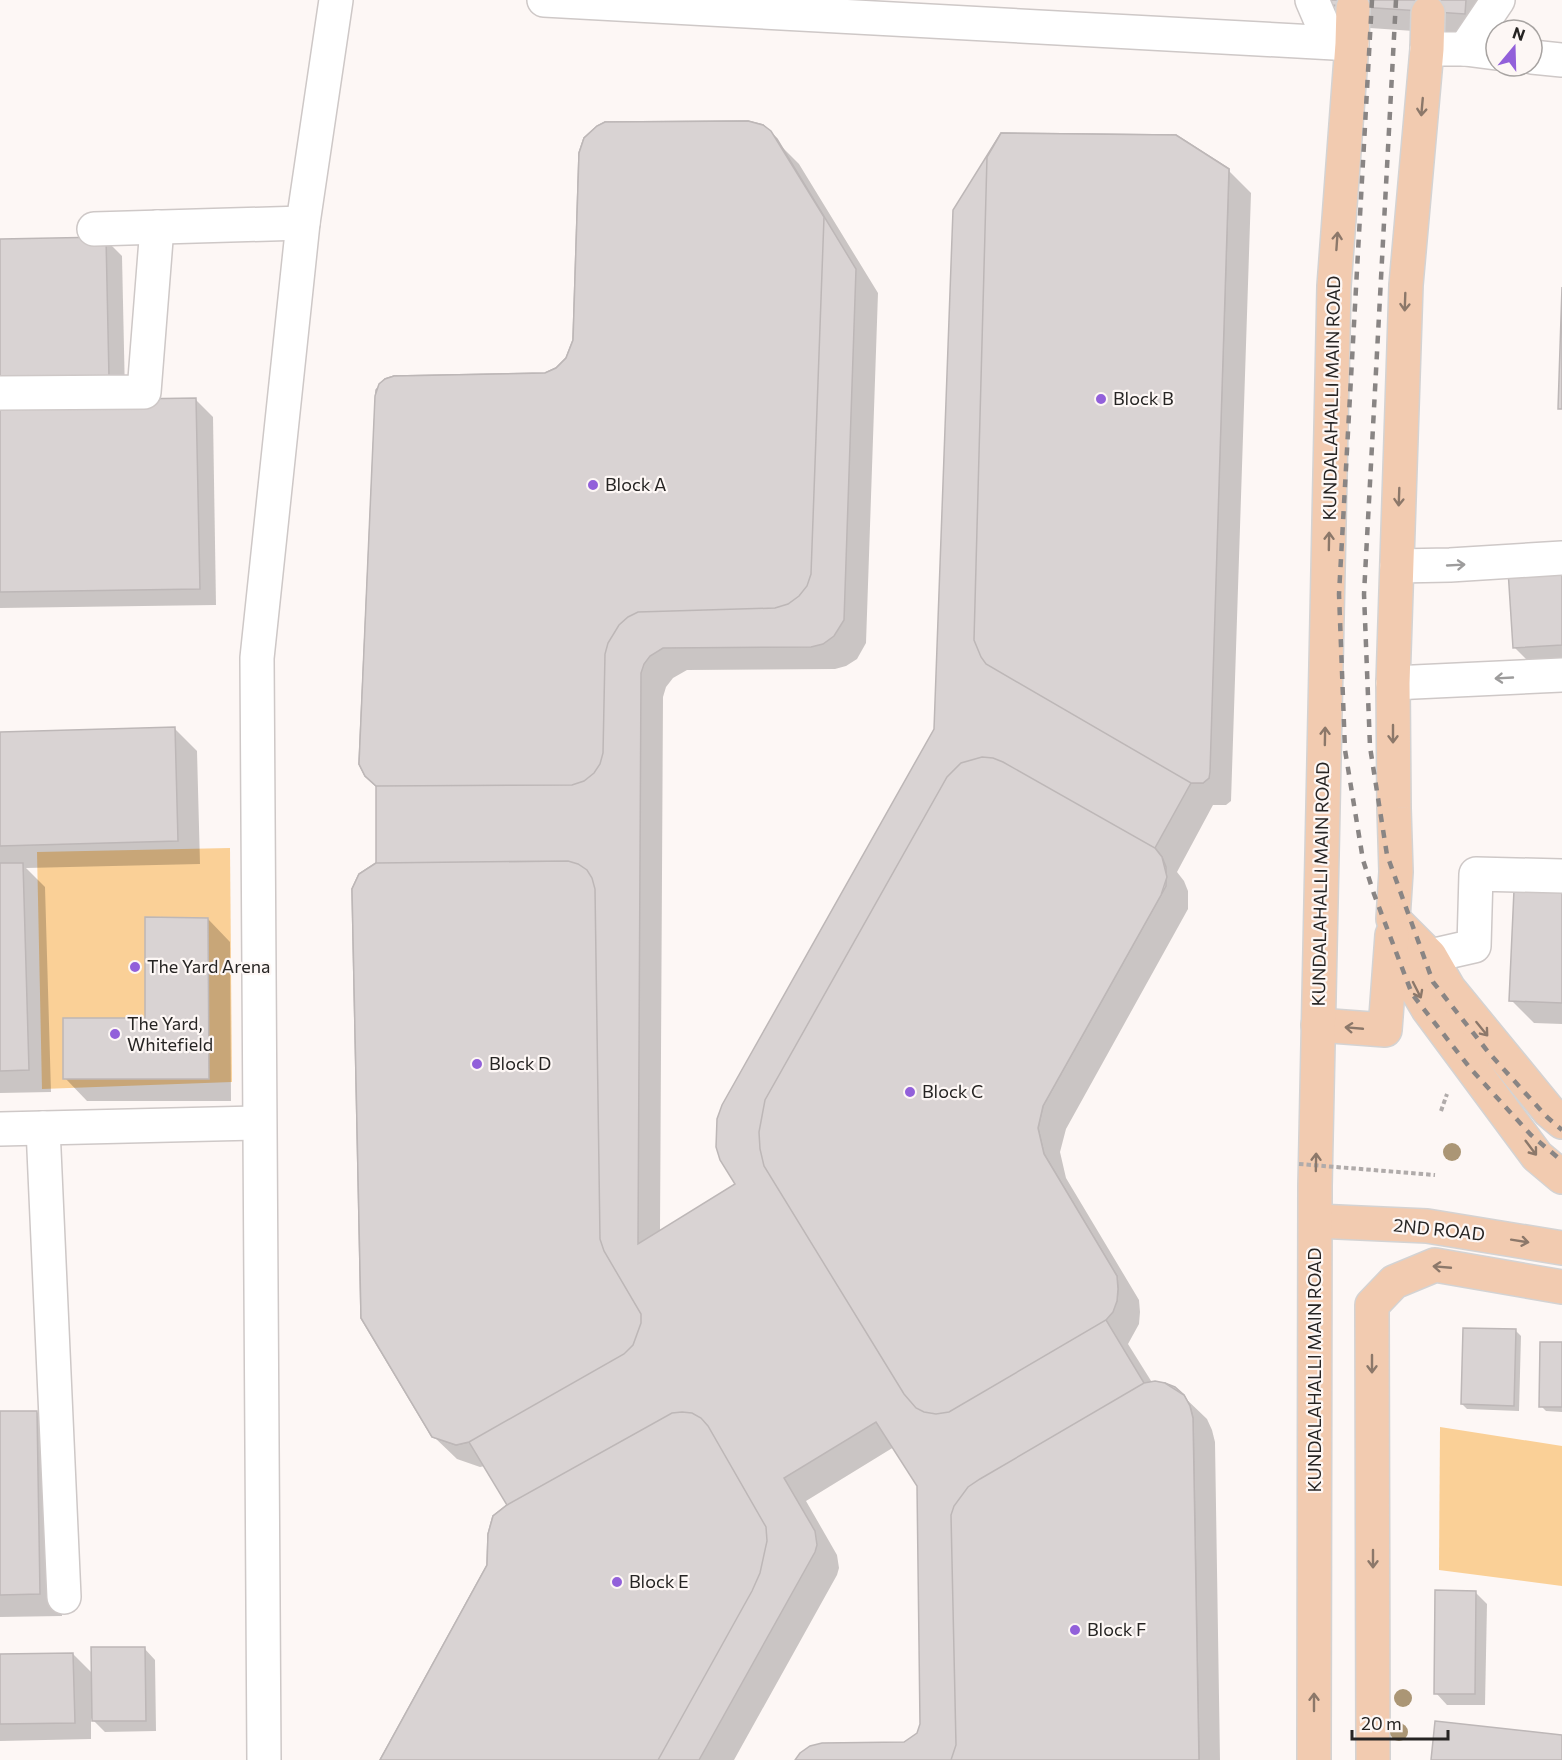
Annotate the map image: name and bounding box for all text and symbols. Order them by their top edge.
north arrow [1484,18,1544,78]
text: N [1510,22,1528,44]
one-way arrow [1416,97,1427,117]
one-way arrow [1332,232,1343,252]
street label: KUNDALAHALLI MAIN ROAD [1318,275,1344,521]
one-way arrow [1400,291,1411,311]
place label: Block B [1113,387,1174,409]
marker: Block B [1094,392,1108,406]
place label: Block A [605,473,666,495]
marker: Block A [586,478,600,492]
one-way arrow [1394,486,1405,506]
one-way arrow [1323,532,1334,552]
one-way arrow [1445,559,1465,570]
one-way arrow [1494,672,1514,683]
one-way arrow [1388,723,1399,743]
one-way arrow [1319,727,1330,747]
street label: KUNDALAHALLI MAIN ROAD [1307,761,1333,1007]
place label: The Yard Arena [147,955,270,977]
marker: The Yard Arena [128,960,142,974]
one-way arrow [1412,980,1424,998]
place label: The Yard, Whitefield [127,1012,213,1055]
one-way arrow [1475,1021,1489,1036]
one-way arrow [1345,1022,1365,1033]
marker: The Yard, Whitefield [108,1027,122,1041]
place label: Block D [489,1052,551,1074]
marker: Block D [470,1057,484,1071]
place label: Block C [922,1080,983,1102]
marker: Block C [903,1085,917,1099]
one-way arrow [1525,1139,1537,1155]
one-way arrow [1310,1153,1322,1173]
street label: 2ND ROAD [1392,1213,1486,1245]
one-way arrow [1509,1235,1529,1246]
street label: KUNDALAHALLI MAIN ROAD [1303,1248,1325,1493]
one-way arrow [1433,1261,1453,1272]
one-way arrow [1367,1353,1378,1373]
one-way arrow [1367,1548,1379,1568]
place label: Block E [629,1570,689,1592]
marker: Block E [610,1575,624,1589]
place label: Block F [1087,1618,1146,1640]
marker: Block F [1068,1623,1082,1637]
one-way arrow [1308,1692,1320,1712]
scale bar [1352,1703,1448,1741]
text: 20 m [1361,1712,1402,1734]

